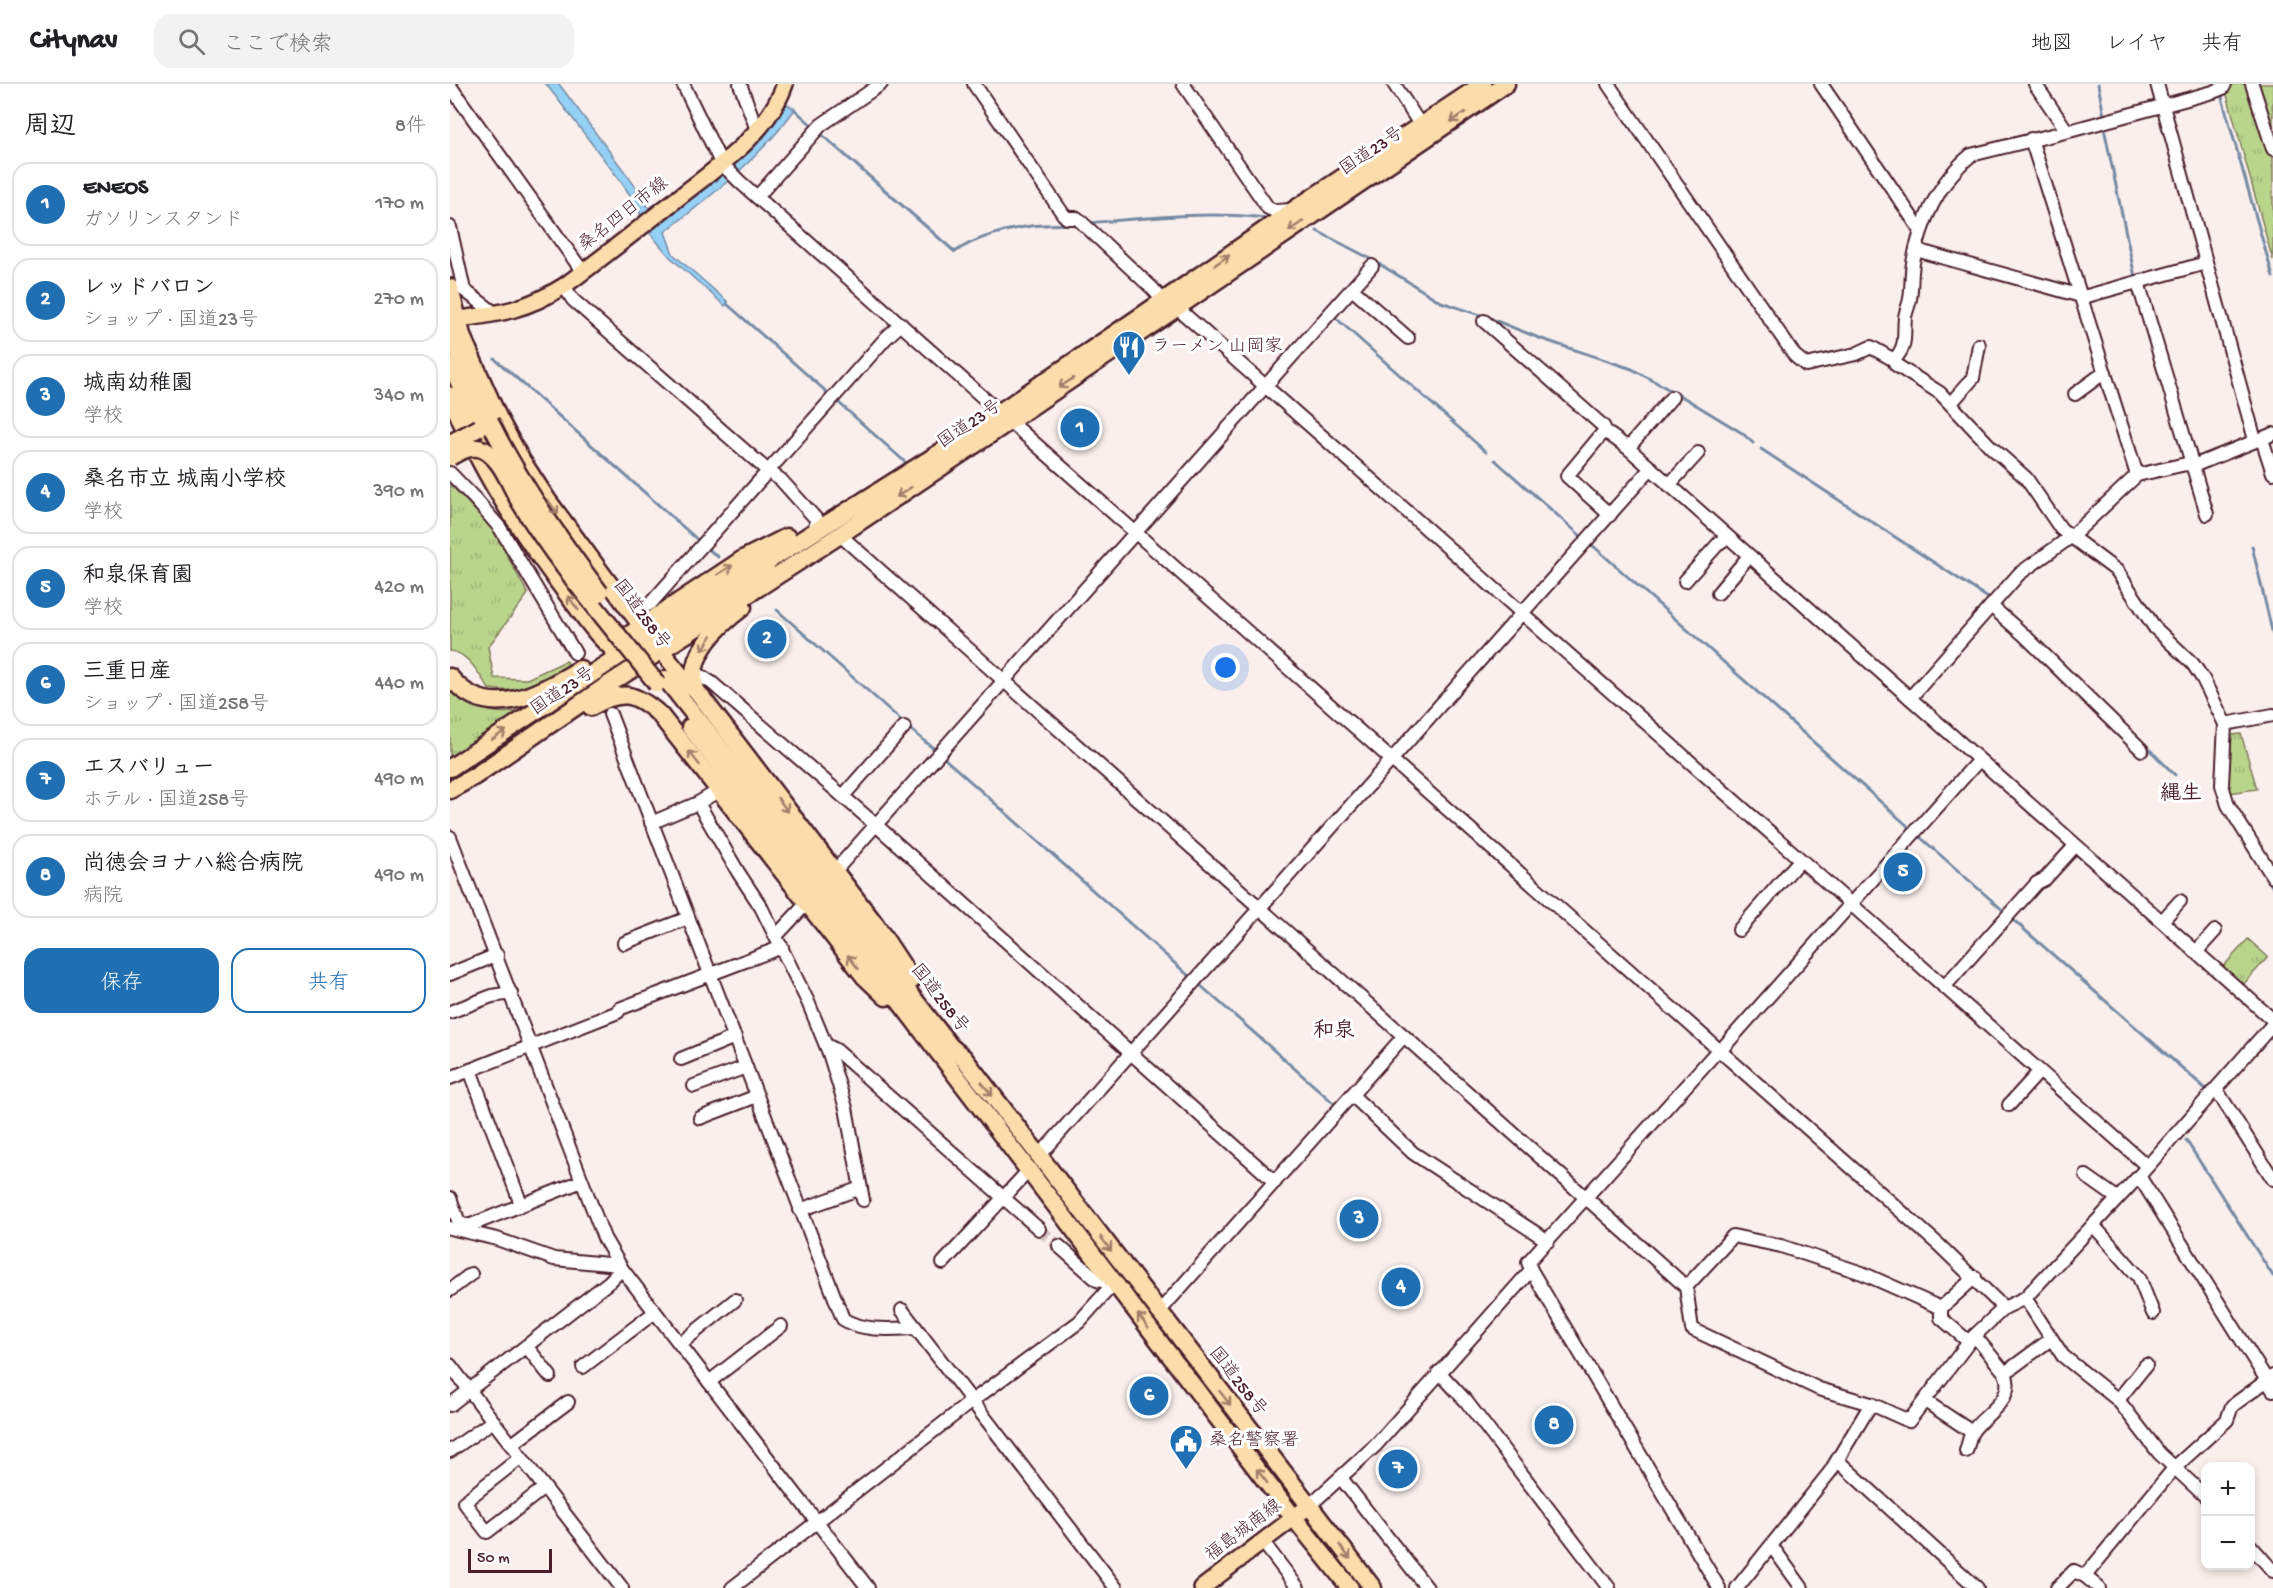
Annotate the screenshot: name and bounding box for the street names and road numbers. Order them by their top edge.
street label: 国道23号 [1336,122,1408,181]
street label: 桑名四日市線 [574,173,673,257]
street label: 国道23号 [934,395,1006,454]
street label: 国道258号 [608,575,675,654]
street label: 国道23号 [527,662,599,721]
street label: 国道258号 [905,960,973,1038]
street label: 国道258号 [1203,1343,1271,1421]
street label: 福島城南線 [1201,1495,1286,1566]

